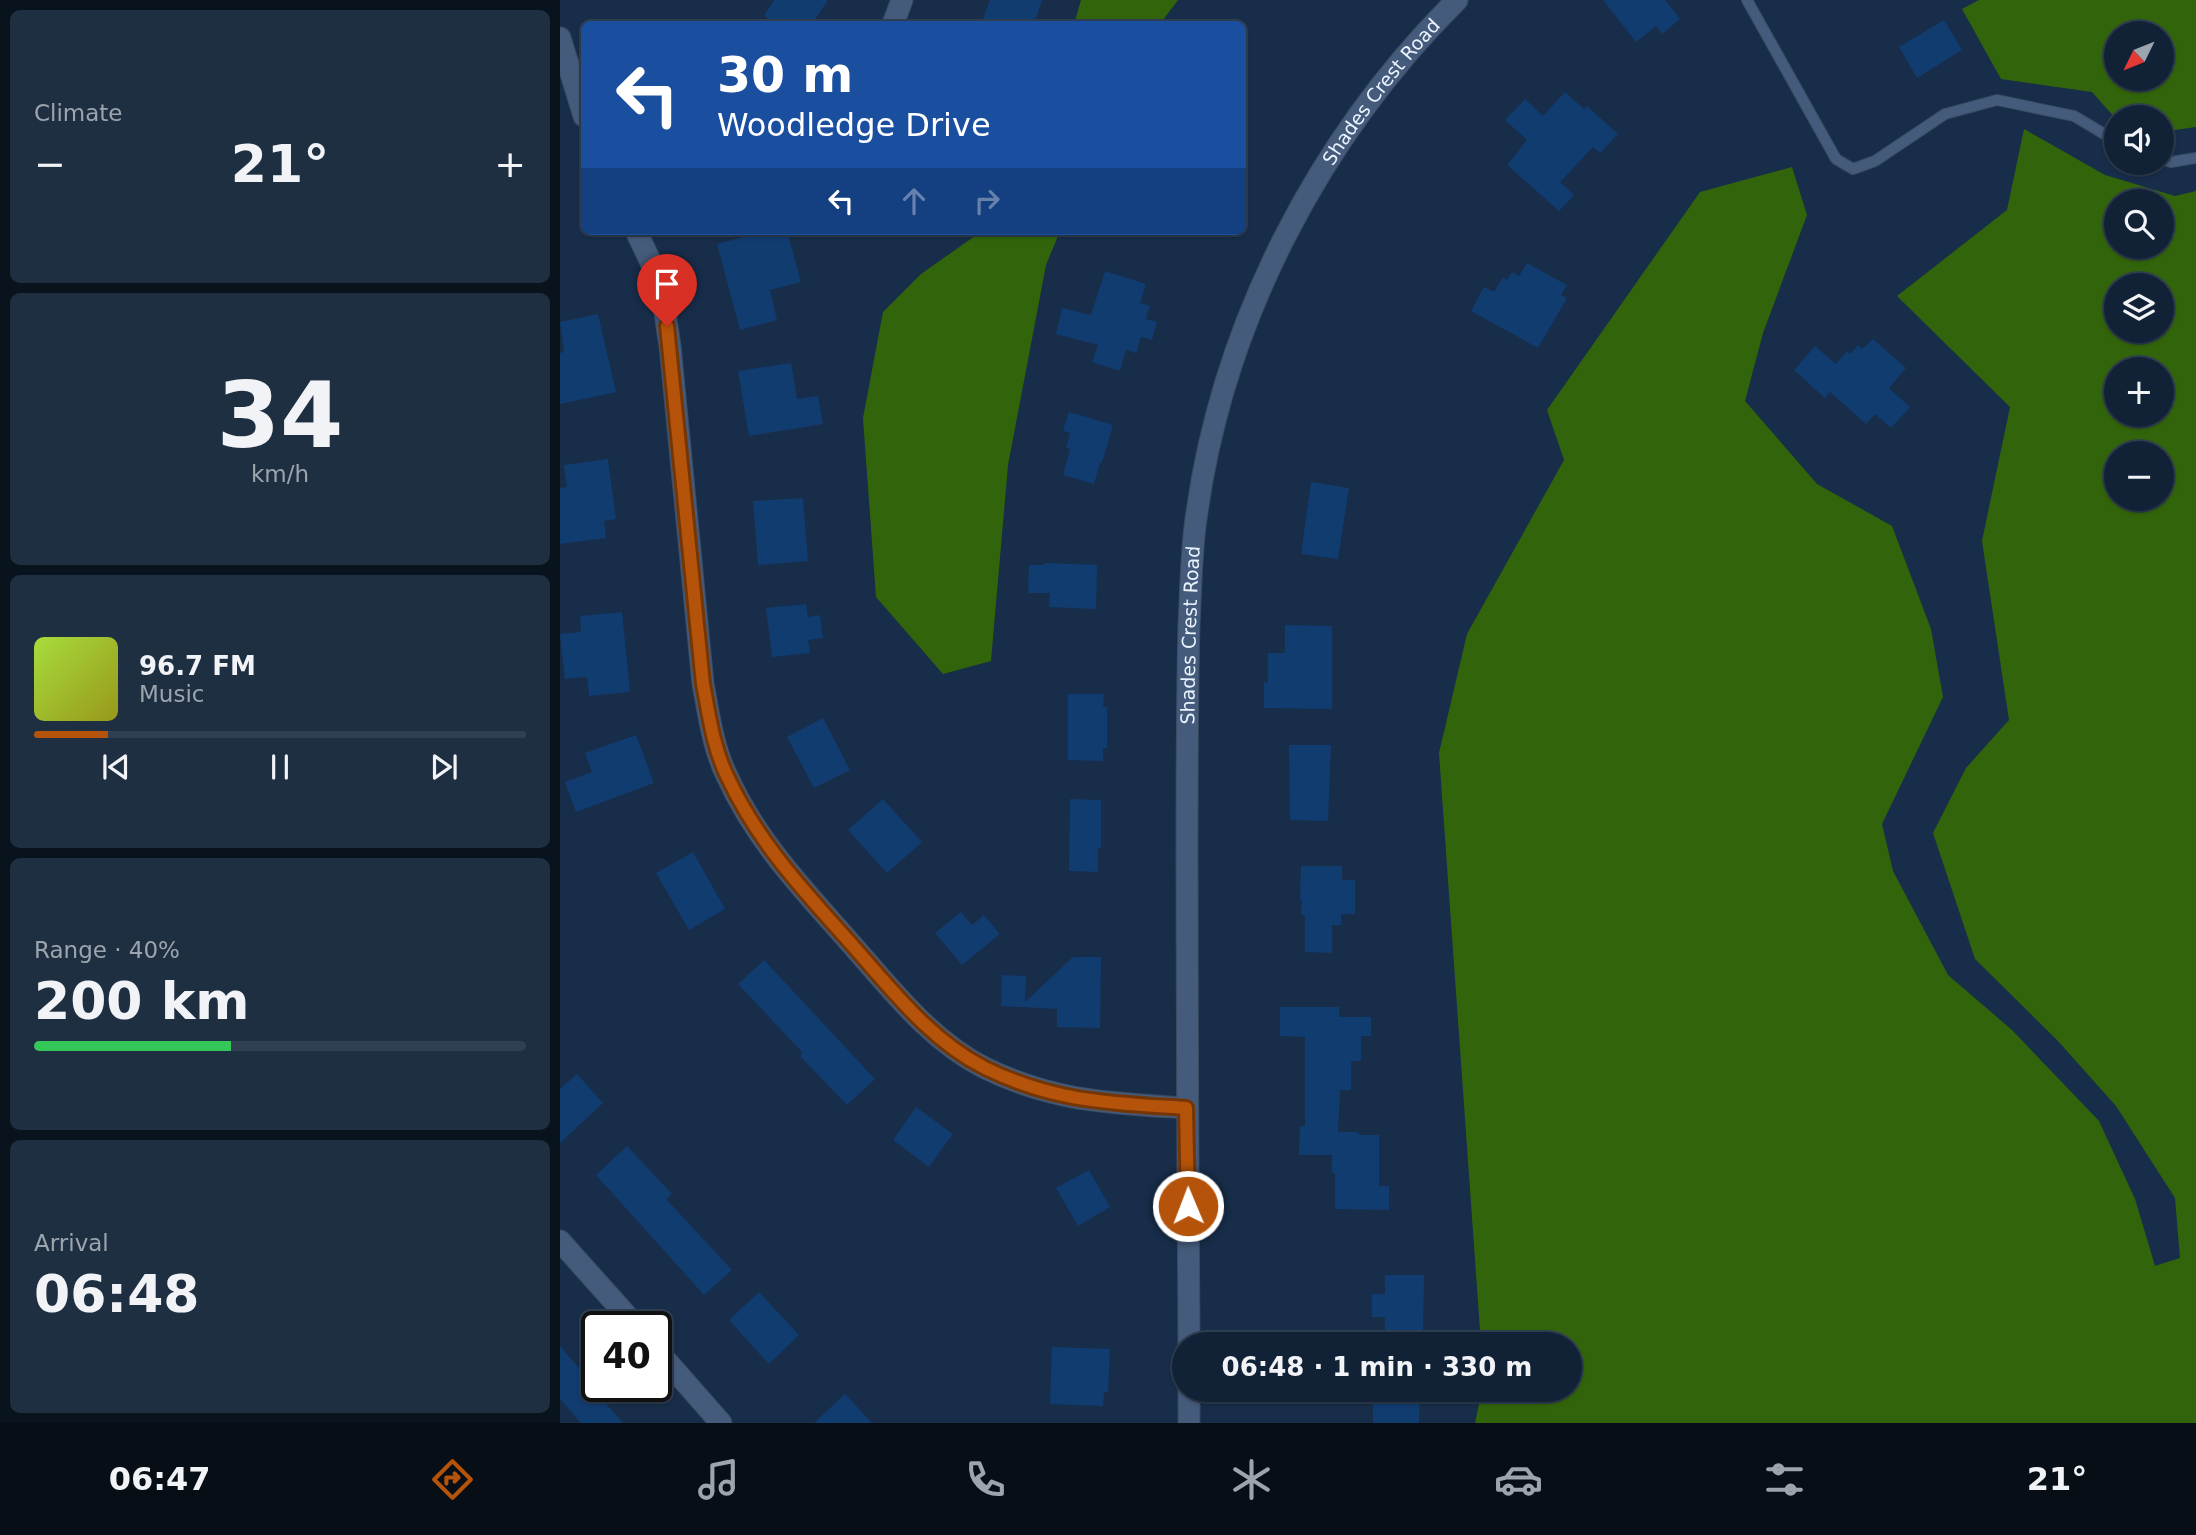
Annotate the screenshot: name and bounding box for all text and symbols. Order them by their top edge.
street label: Shades Crest Road [1317,14,1444,169]
north arrow [2104,21,2174,91]
map controls [2104,21,2174,511]
text: 30 m [717,47,853,104]
icon: left [602,49,693,140]
text: Climate [34,100,123,126]
button: sound [2104,105,2174,175]
text: Woodledge Drive [717,106,991,144]
text: 21° [231,134,329,194]
text: − [34,142,66,186]
text: + [494,142,526,186]
icon: left [822,182,860,220]
icon: ahead [895,182,933,220]
icon: right [968,182,1006,220]
button: search [2104,189,2174,259]
pin [637,254,697,326]
icon: arrive [648,265,686,303]
button: layers [2104,273,2174,343]
button: + [2104,357,2174,427]
text: 34 [217,363,343,468]
button: − [2104,441,2174,511]
text: km/h [251,461,309,487]
street label: Shades Crest Road [1176,545,1204,725]
text: 96.7 FM [139,651,256,681]
text: Music [139,681,204,707]
icon: previous [97,748,135,786]
icon: pause [261,748,299,786]
icon: next [425,748,463,786]
text: Range · 40% [34,937,180,963]
text: 200 km [34,971,249,1031]
position arrow [1151,1169,1225,1243]
text: Arrival [34,1230,109,1256]
text: 06:48 [34,1264,200,1324]
speed limit sign: 40 [581,1311,672,1402]
text: 06:48 · 1 min · 330 m [1222,1352,1532,1382]
icon: directions [428,1455,477,1504]
icon: music [694,1455,743,1504]
icon: phone [961,1455,1010,1504]
icon: climate [1227,1455,1276,1504]
icon: car [1494,1455,1543,1504]
icon: filters [1760,1455,1809,1504]
text: 06:47 [109,1460,211,1498]
text: 21° [2027,1460,2087,1498]

